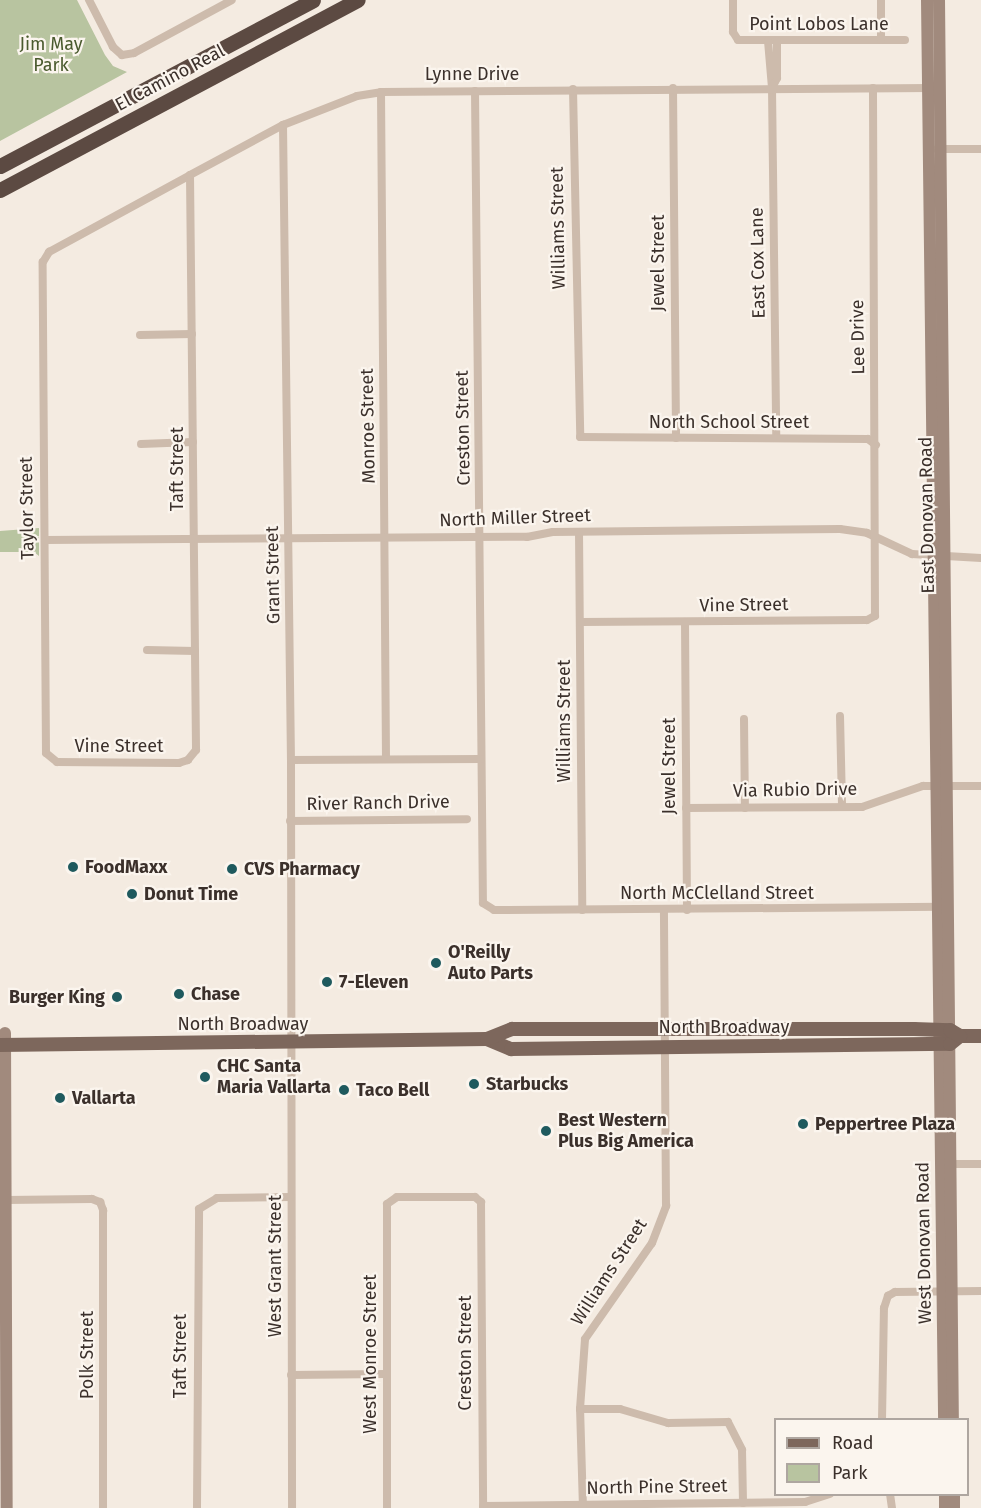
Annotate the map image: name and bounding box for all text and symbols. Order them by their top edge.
street label: Point Lobos Lane [749,13,889,35]
park label: Jim May Park [19,34,83,76]
street label: El Camino Real [112,40,228,116]
street label: Lynne Drive [425,63,519,85]
street label: Williams Street [546,166,570,290]
street label: East Cox Lane [746,207,770,319]
street label: Jewel Street [647,215,669,311]
street label: Lee Drive [847,299,869,375]
street label: Monroe Street [356,368,380,484]
street label: Creston Street [451,370,475,486]
street label: North School Street [649,411,809,433]
street label: Taft Street [166,427,188,511]
street label: East Donovan Road [915,436,939,594]
street label: Taylor Street [15,456,39,560]
street label: North Miller Street [439,505,591,531]
street label: Grant Street [261,526,285,624]
street label: Vine Street [699,593,789,617]
street label: Williams Street [553,660,575,782]
street label: Jewel Street [658,718,680,814]
street label: Vine Street [74,735,164,757]
street label: Via Rubio Drive [733,778,857,802]
street label: River Ranch Drive [306,791,450,815]
place label: FoodMaxx [85,856,167,878]
place label: CVS Pharmacy [244,858,360,880]
marker: FoodMaxx [66,860,80,874]
marker: CVS Pharmacy [225,862,239,876]
street label: North McClelland Street [620,882,814,904]
place label: Donut Time [144,883,238,905]
marker: Donut Time [125,887,139,901]
place label: O'Reilly Auto Parts [448,942,533,984]
marker: O'Reilly Auto Parts [429,956,443,970]
place label: 7-Eleven [339,971,409,993]
marker: 7-Eleven [320,975,334,989]
place label: Chase [191,983,240,1005]
place label: Burger King [9,986,105,1008]
marker: Chase [172,987,186,1001]
marker: Burger King [110,990,124,1004]
street label: North Broadway [178,1013,308,1035]
street label: North Broadway [659,1016,789,1038]
place label: CHC Santa Maria Vallarta [217,1056,331,1098]
marker: CHC Santa Maria Vallarta [198,1070,212,1084]
place label: Starbucks [486,1073,568,1095]
marker: Starbucks [467,1077,481,1091]
place label: Taco Bell [356,1079,429,1101]
marker: Taco Bell [337,1083,351,1097]
place label: Vallarta [72,1087,136,1109]
marker: Vallarta [53,1091,67,1105]
place label: Best Western Plus Big America [558,1110,694,1152]
place label: Peppertree Plaza [815,1113,955,1135]
marker: Peppertree Plaza [796,1117,810,1131]
marker: Best Western Plus Big America [539,1124,553,1138]
street label: West Donovan Road [912,1162,936,1324]
street label: West Grant Street [264,1195,286,1337]
street label: Williams Street [567,1215,651,1329]
street label: West Monroe Street [359,1274,381,1434]
street label: Creston Street [454,1295,476,1411]
street label: Polk Street [76,1311,98,1399]
street label: Taft Street [169,1314,191,1398]
legend [774,1418,969,1496]
text: Road [832,1432,874,1454]
text: Park [832,1462,867,1484]
street label: North Pine Street [586,1475,728,1499]

